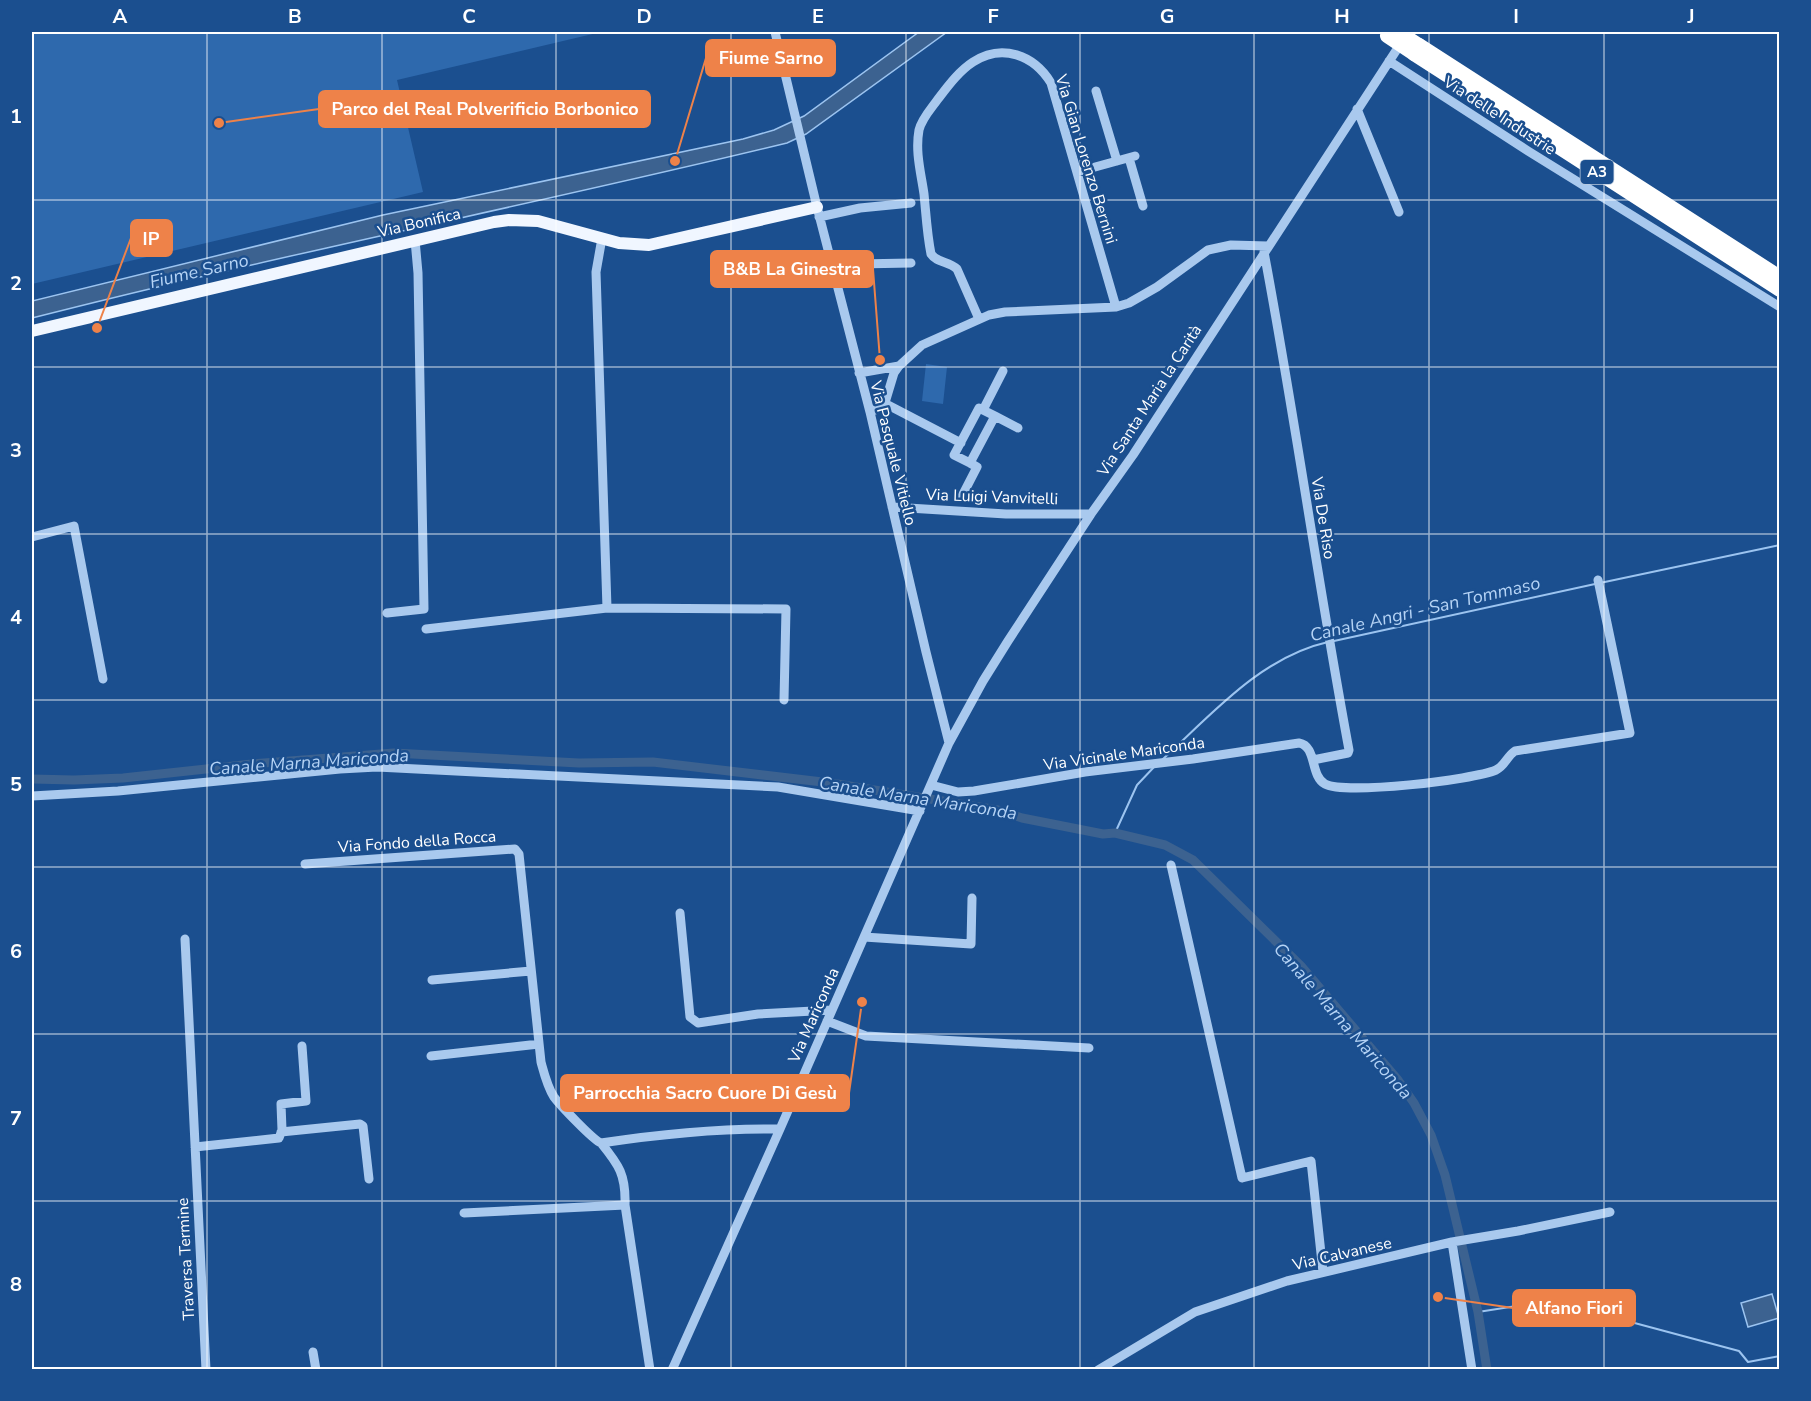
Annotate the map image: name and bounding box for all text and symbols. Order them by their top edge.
text: A [113,3,128,30]
text: B [288,3,302,30]
text: C [462,3,476,30]
text: D [636,3,652,30]
text: E [812,3,824,30]
text: F [987,3,999,30]
text: G [1160,3,1174,30]
text: H [1334,3,1350,30]
text: I [1513,3,1519,30]
text: J [1686,3,1695,30]
callout: Fiume Sarno [706,40,835,76]
text: Fiume Sarno [719,46,823,70]
street label: Via Gian Lorenzo Bernini [1050,71,1122,247]
street label: Via delle Industrie [1438,71,1560,160]
callout: Parco del Real Polverificio Borbonico [319,91,650,127]
text: Parco del Real Polverificio Borbonico [331,97,639,121]
text: 1 [10,103,22,130]
road number: A3 [1580,160,1614,184]
street label: Via Bonifica [375,203,463,243]
callout: IP [131,220,172,256]
text: IP [143,227,160,251]
water label: Fiume Sarno [147,248,251,294]
callout: B&B La Ginestra [711,251,873,287]
text: B&B La Ginestra [723,257,861,281]
text: 2 [10,270,22,297]
street label: Via Santa Maria la Carità [1092,320,1207,482]
street label: Via Pasquale Vitiello [864,378,922,528]
text: 3 [10,437,22,464]
street label: Via De Riso [1306,475,1340,561]
street label: Via Luigi Vanvitelli [924,484,1059,510]
water label: Canale Angri - San Tommaso [1307,571,1543,647]
text: 4 [10,604,22,631]
street label: Via Vicinale Mariconda [1041,732,1206,776]
water label: Canale Marna Mariconda [208,743,410,781]
water label: Canale Marna Mariconda [817,770,1019,826]
text: 5 [10,771,22,798]
street label: Via Fondo della Rocca [336,825,497,859]
text: 6 [10,938,22,965]
water label: Canale Marna Mariconda [1268,938,1418,1104]
street label: Via Mariconda [783,964,845,1067]
callout: Parrocchia Sacro Cuore Di Gesù [561,1075,849,1111]
text: Parrocchia Sacro Cuore Di Gesù [573,1081,837,1105]
text: 7 [10,1105,22,1132]
street label: Traversa Termine [172,1197,200,1321]
street label: Via Calvanese [1289,1232,1394,1276]
text: 8 [10,1271,22,1298]
callout: Alfano Fiori [1513,1290,1635,1326]
text: Alfano Fiori [1525,1296,1623,1320]

